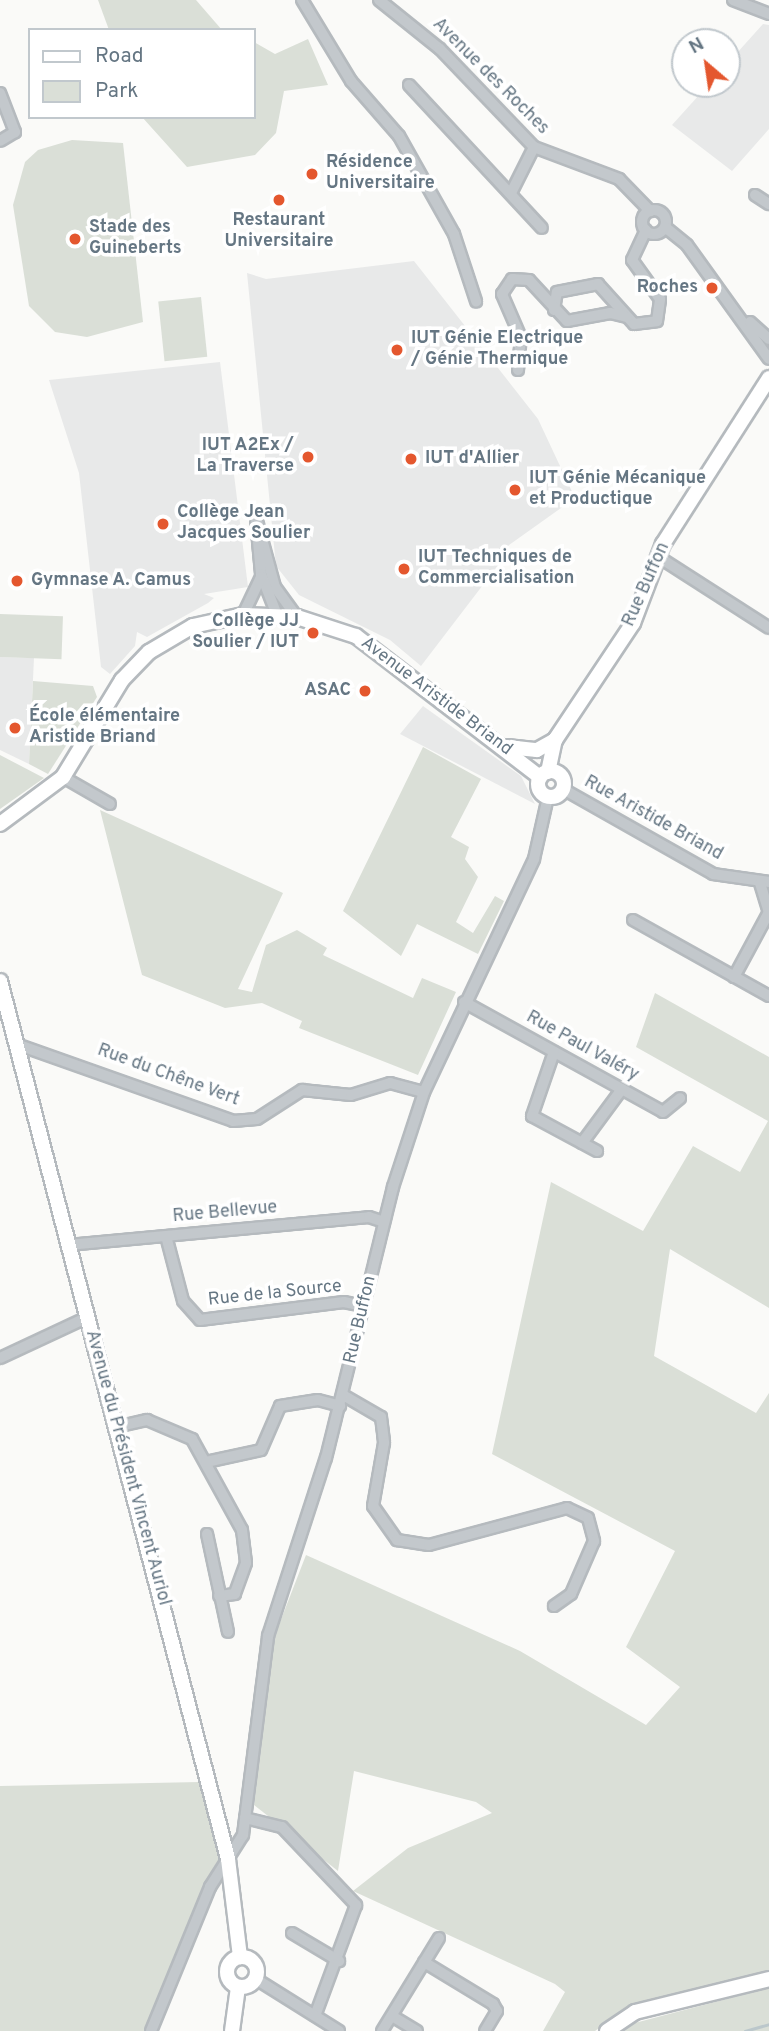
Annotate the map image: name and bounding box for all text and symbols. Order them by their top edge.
street label: Avenue des Roches [427,14,553,140]
legend [28,28,256,119]
north arrow [671,28,741,98]
text: N [685,33,709,60]
text: Road [95,43,144,70]
text: Park [95,78,138,105]
place label: Résidence Universitaire [326,153,435,196]
marker: Résidence Universitaire [304,166,320,182]
marker: Restaurant Universitaire [271,192,287,208]
place label: Restaurant Universitaire [225,211,333,254]
place label: Stade des Guineberts [89,218,182,260]
marker: Stade des Guineberts [67,231,83,247]
place label: Roches [637,277,698,299]
marker: Roches [704,280,720,296]
place label: IUT Génie Electrique / Génie Thermique [411,329,583,372]
marker: IUT Génie Electrique / Génie Thermique [389,342,405,358]
place label: IUT A2Ex / La Traverse [196,436,294,478]
place label: IUT d'Allier [425,448,519,470]
marker: IUT A2Ex / La Traverse [300,449,316,465]
marker: IUT d'Allier [403,451,419,467]
place label: IUT Génie Mécanique et Productique [529,469,706,512]
marker: IUT Génie Mécanique et Productique [507,482,523,498]
place label: Collège Jean Jacques Soulier [177,503,310,546]
marker: Collège Jean Jacques Soulier [155,516,171,532]
street label: Rue Buffon [619,540,675,630]
place label: IUT Techniques de Commercialisation [418,548,574,590]
marker: IUT Techniques de Commercialisation [396,561,412,577]
place label: Gymnase A. Camus [31,570,192,592]
marker: Gymnase A. Camus [9,573,25,589]
place label: Collège JJ Soulier / IUT [192,612,299,654]
marker: Collège JJ Soulier / IUT [305,625,321,641]
street label: Avenue Aristide Briand [356,633,516,761]
place label: ASAC [304,680,351,702]
marker: ASAC [357,683,373,699]
place label: École élémentaire Aristide Briand [29,707,180,750]
marker: École élémentaire Aristide Briand [7,720,23,736]
street label: Rue Aristide Briand [579,772,727,866]
street label: Rue Paul Valéry [522,1007,642,1087]
street label: Rue du Chêne Vert [94,1040,242,1112]
street label: Rue Bellevue [172,1198,278,1228]
street label: Rue Buffon [340,1274,382,1366]
street label: Rue de la Source [207,1276,343,1312]
street label: Avenue du Président Vincent Auriol [80,1327,174,1609]

